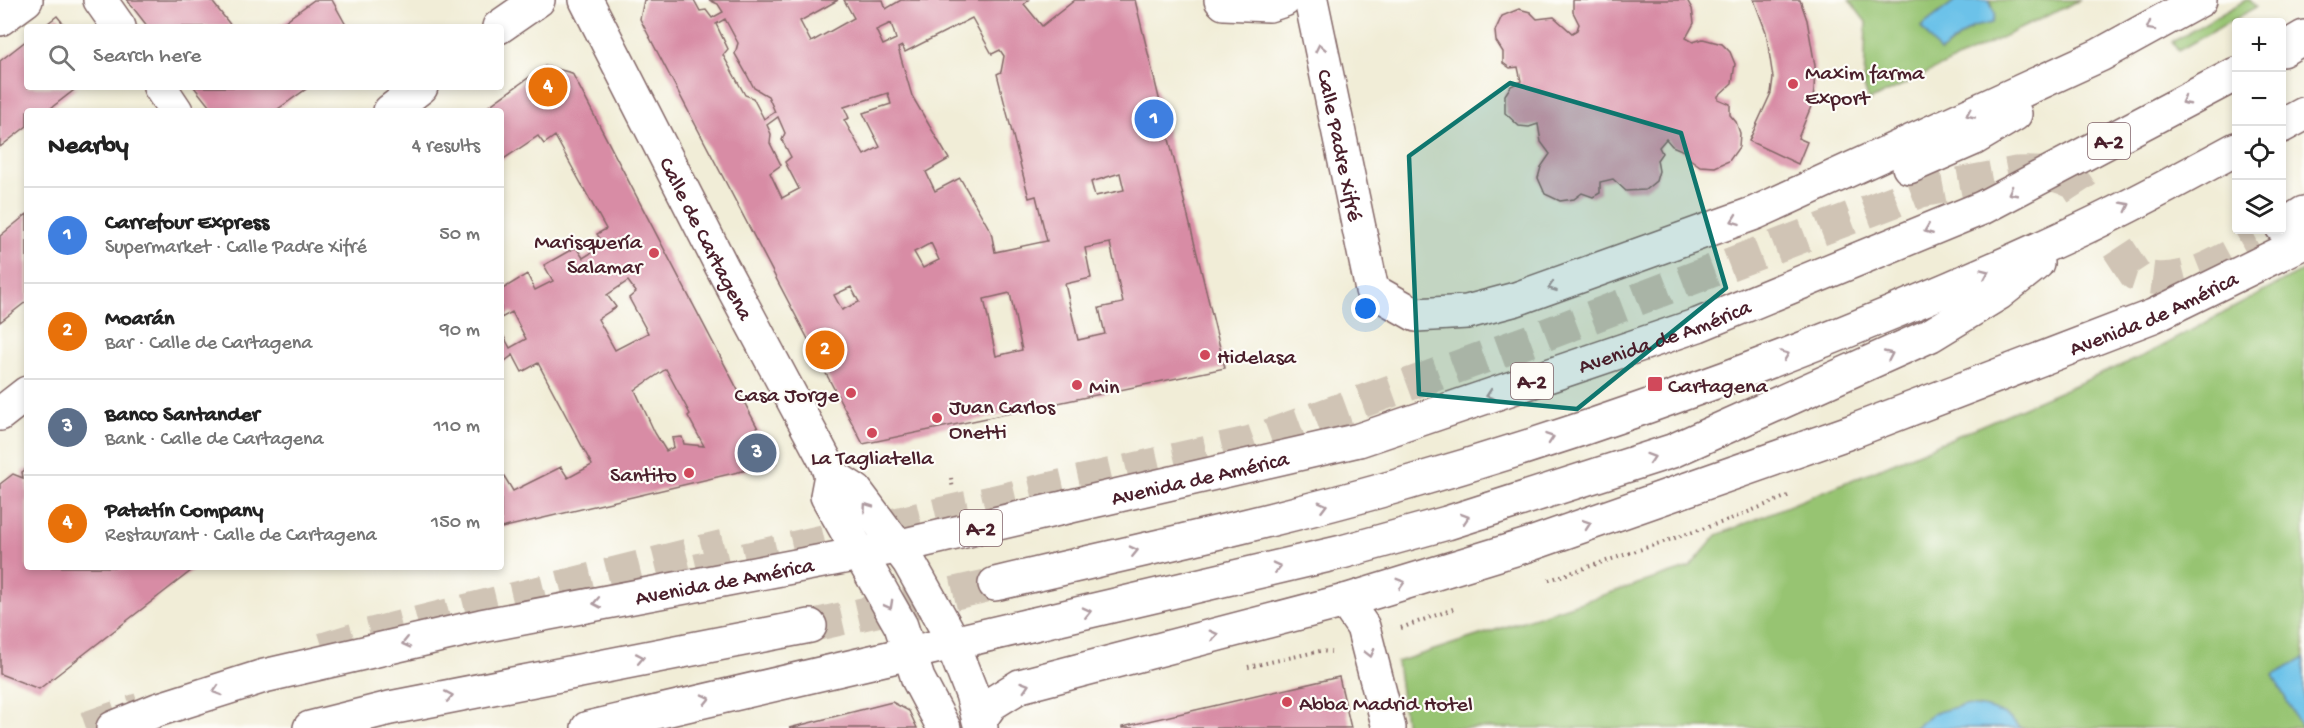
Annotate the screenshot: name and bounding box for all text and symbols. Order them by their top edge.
map controls [2232,18,2286,234]
button: + [2232,18,2286,72]
one-way arrow [2146,20,2156,32]
search box [24,24,504,90]
icon: search [45,41,78,74]
one-way arrow [1314,43,1327,53]
text: Search here [93,44,201,70]
place label: Maxim farma Export [1805,62,1925,113]
pin: 4 [528,64,568,110]
street label: Calle Padre Xifré [1309,67,1366,225]
button: − [2232,72,2286,126]
marker: Maxim farma Export [1786,77,1800,91]
one-way arrow [2180,94,2191,106]
pin: 1 [1134,96,1174,142]
one-way arrow [1966,107,1977,119]
road number: A-2 [2088,123,2130,159]
button: locate [2232,126,2286,180]
text: Nearby [48,132,129,163]
text: 4 results [412,136,480,159]
street label: Calle de Cartagena [651,154,757,326]
button: layers [2232,180,2286,234]
one-way arrow [2008,185,2018,196]
one-way arrow [2120,202,2131,214]
text: Carrefour Express [105,211,269,237]
one-way arrow [1730,213,1741,226]
one-way arrow [1923,223,1934,235]
text: 1 [63,224,72,247]
text: 50 m [439,224,480,247]
place label: Marisquería Salamar [534,231,644,282]
text: Supermarket · Calle Padre Xifré [105,237,367,260]
marker: Marisquería Salamar [647,246,661,260]
street label: Avenida de América [2066,267,2244,364]
one-way arrow [1979,268,1990,280]
one-way arrow [1547,279,1558,292]
your location [1351,294,1380,323]
street label: Avenida de América [1576,295,1756,382]
text: Moarán [105,307,174,333]
text: 2 [63,320,72,343]
text: 90 m [440,320,480,343]
pin: 2 [806,328,844,372]
text: Bar · Calle de Cartagena [105,333,312,356]
place label: Hidelasa [1217,346,1297,372]
marker: Hidelasa [1198,348,1212,362]
one-way arrow [1780,350,1790,363]
one-way arrow [1882,351,1893,363]
road number: A-2 [1511,363,1553,399]
marker: Cartagena [1646,375,1664,393]
place label: Cartagena [1668,375,1768,401]
place label: Min [1089,376,1120,402]
marker: Min [1070,378,1084,392]
place label: Casa Jorge [735,384,840,410]
marker: Casa Jorge [844,386,858,400]
one-way arrow [1485,388,1496,401]
place label: Juan Carlos Onetti [949,396,1056,447]
text: Banco Santander [105,403,260,429]
marker: Juan Carlos Onetti [930,411,944,425]
text: 3 [62,416,73,439]
text: 110 m [434,416,480,439]
marker: La Tagliatella [865,426,879,440]
text: Bank · Calle de Cartagena [105,429,324,452]
pin: 3 [738,430,777,476]
one-way arrow [1544,433,1555,446]
place label: La Tagliatella [811,447,934,473]
street label: Avenida de América [1109,447,1292,513]
one-way arrow [1645,453,1656,465]
place label: Santito [610,464,677,490]
marker: Santito [682,466,696,480]
text: Patatín Company [105,499,263,525]
one-way arrow [1317,501,1328,513]
one-way arrow [863,502,874,513]
road number: A-2 [960,510,1002,546]
text: 4 [63,512,72,535]
text: 150 m [431,512,480,535]
one-way arrow [1459,512,1470,525]
one-way arrow [1581,518,1592,531]
text: Restaurant · Calle de Cartagena [105,525,377,548]
one-way arrow [1128,546,1138,559]
street label: Avenida de América [633,554,817,613]
one-way arrow [1271,561,1281,574]
one-way arrow [1395,578,1406,590]
one-way arrow [592,596,602,609]
one-way arrow [882,599,893,610]
one-way arrow [1082,606,1092,619]
one-way arrow [1208,630,1218,643]
one-way arrow [401,636,411,649]
one-way arrow [1362,647,1375,657]
one-way arrow [635,652,645,665]
one-way arrow [1019,681,1030,693]
one-way arrow [212,684,223,696]
one-way arrow [443,690,453,703]
one-way arrow [701,693,711,706]
place label: Abba Madrid Hotel [1299,693,1473,719]
marker: Abba Madrid Hotel [1280,695,1294,709]

